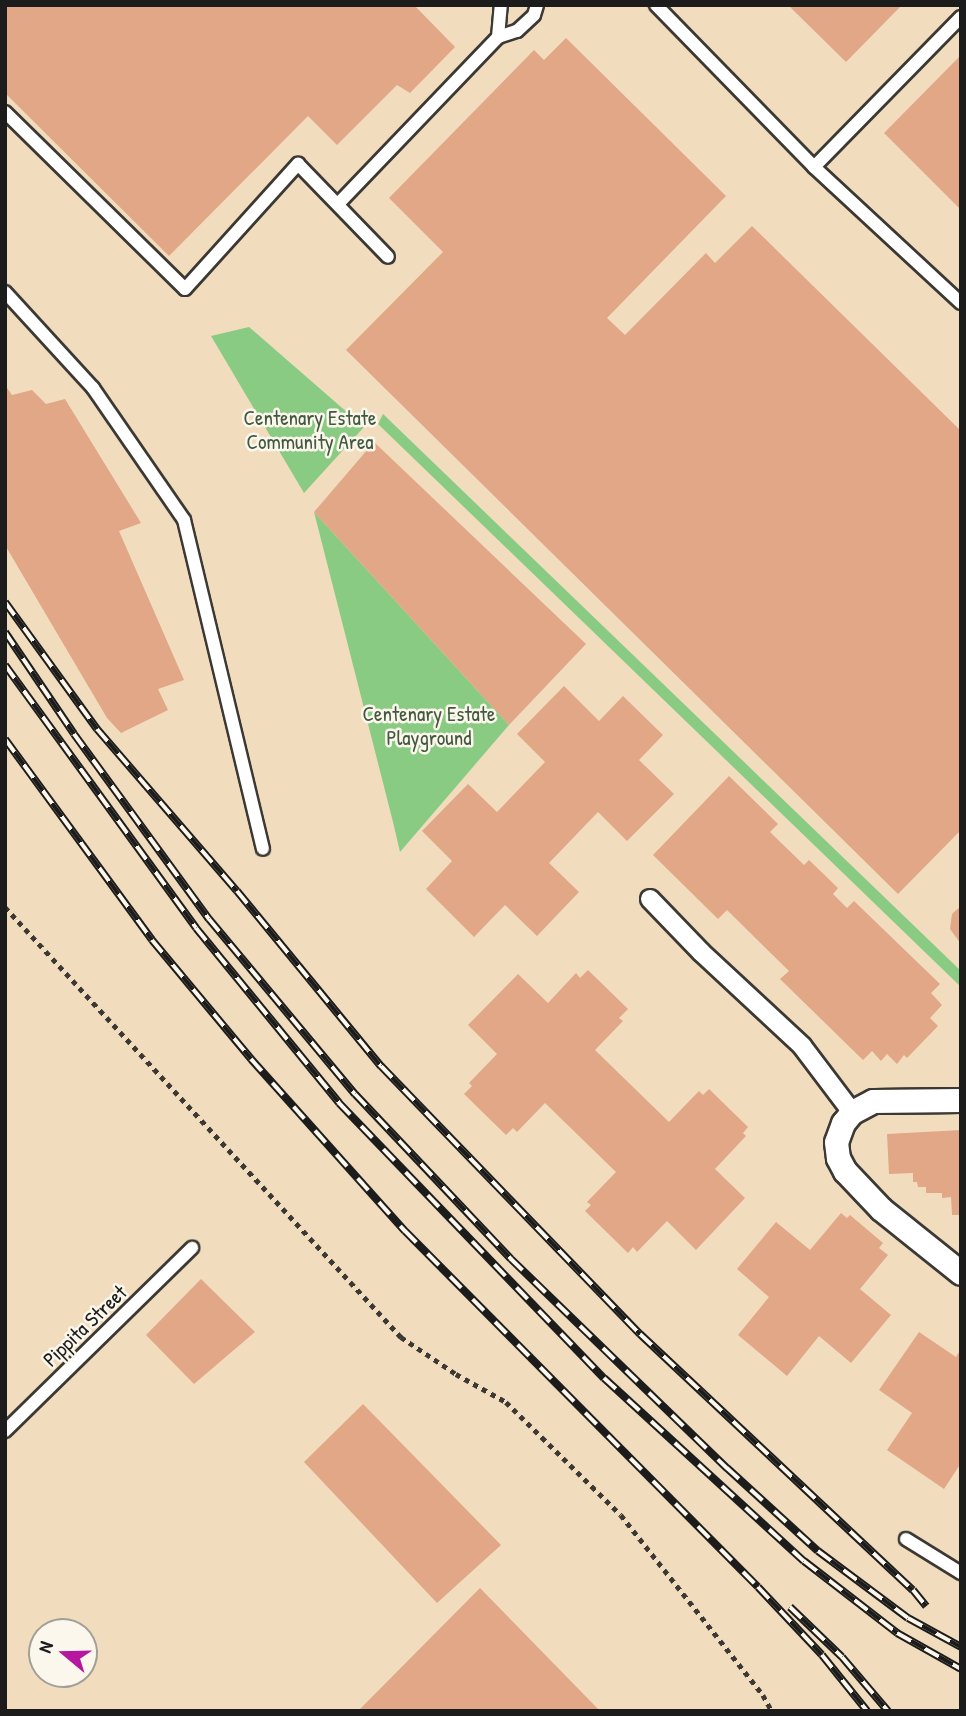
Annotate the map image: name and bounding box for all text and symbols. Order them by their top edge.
park label: Centenary Estate Community Area [244,405,376,455]
park label: Centenary Estate Playground [363,701,495,751]
street label: Pippita Street [38,1280,132,1372]
north arrow [28,1618,98,1688]
text: N [31,1638,59,1656]

